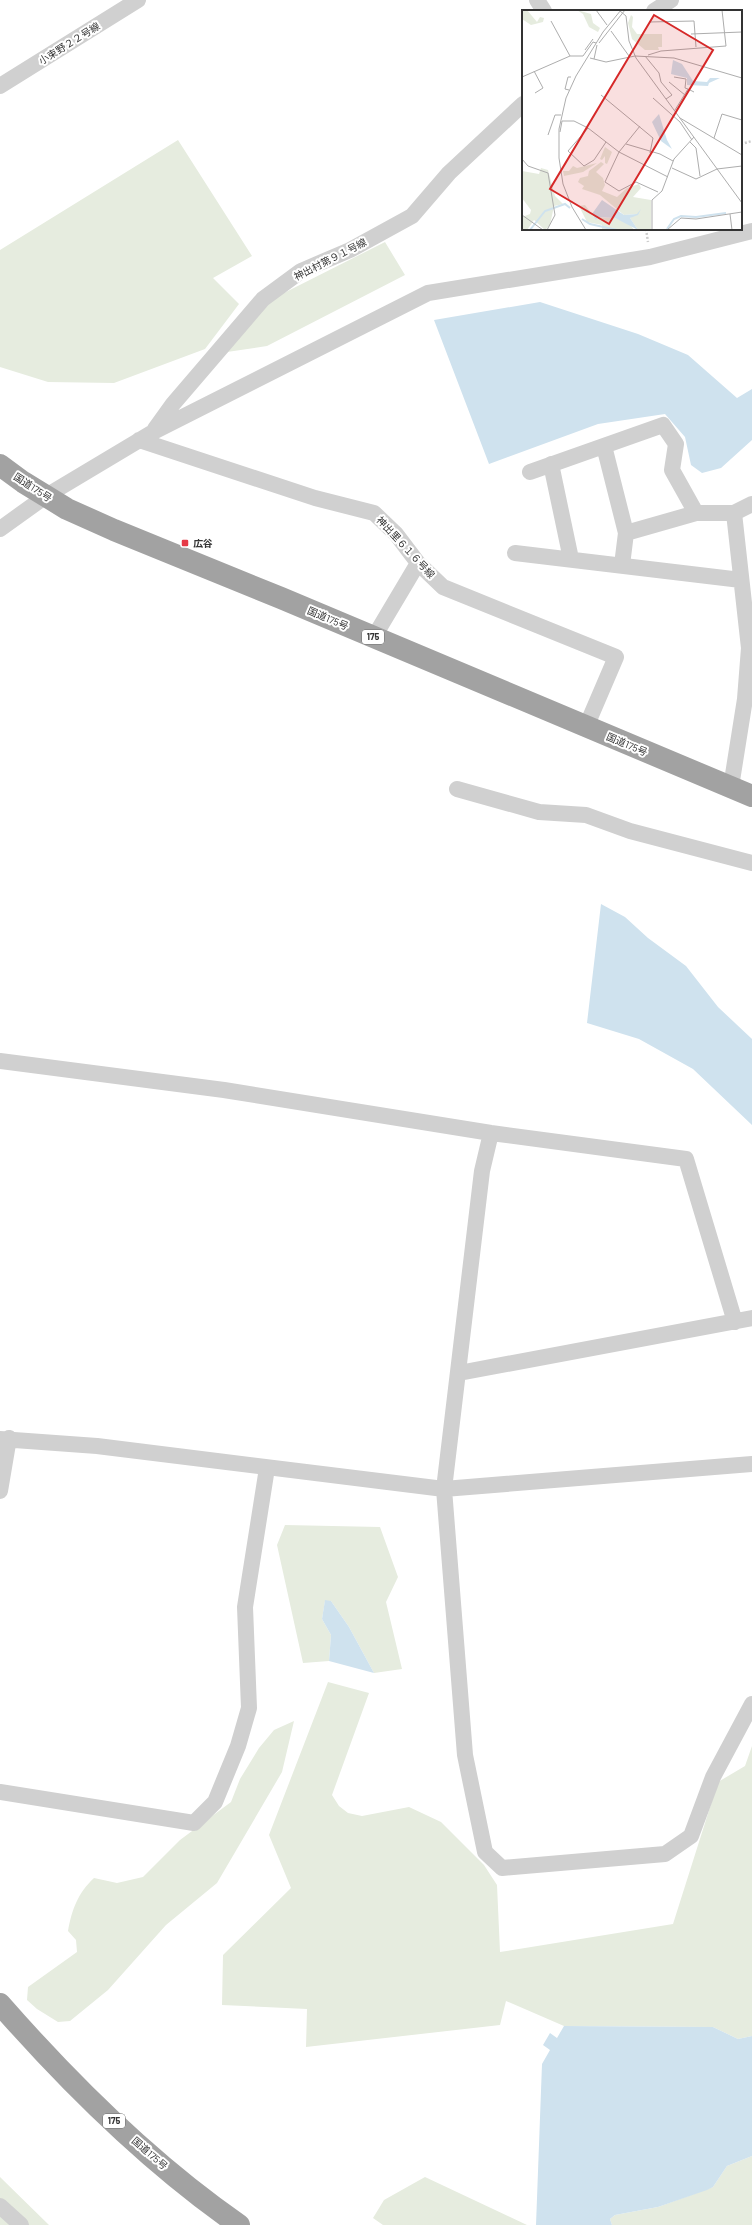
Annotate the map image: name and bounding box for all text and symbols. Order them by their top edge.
inset map [522,10,742,230]
street label: 小束野２２号線 [36,19,102,67]
street label: 神出村第９１号線 [292,235,368,283]
street label: 国道175号 [12,470,54,504]
street label: 神出里６１６号線 [374,514,438,580]
place label: 広谷 [193,537,213,549]
marker: 広谷 [180,538,190,548]
street label: 国道175号 [306,604,350,632]
road number: 175 [362,630,384,644]
street label: 国道175号 [605,730,649,758]
road number: 175 [103,2114,125,2128]
street label: 国道175号 [130,2134,170,2172]

